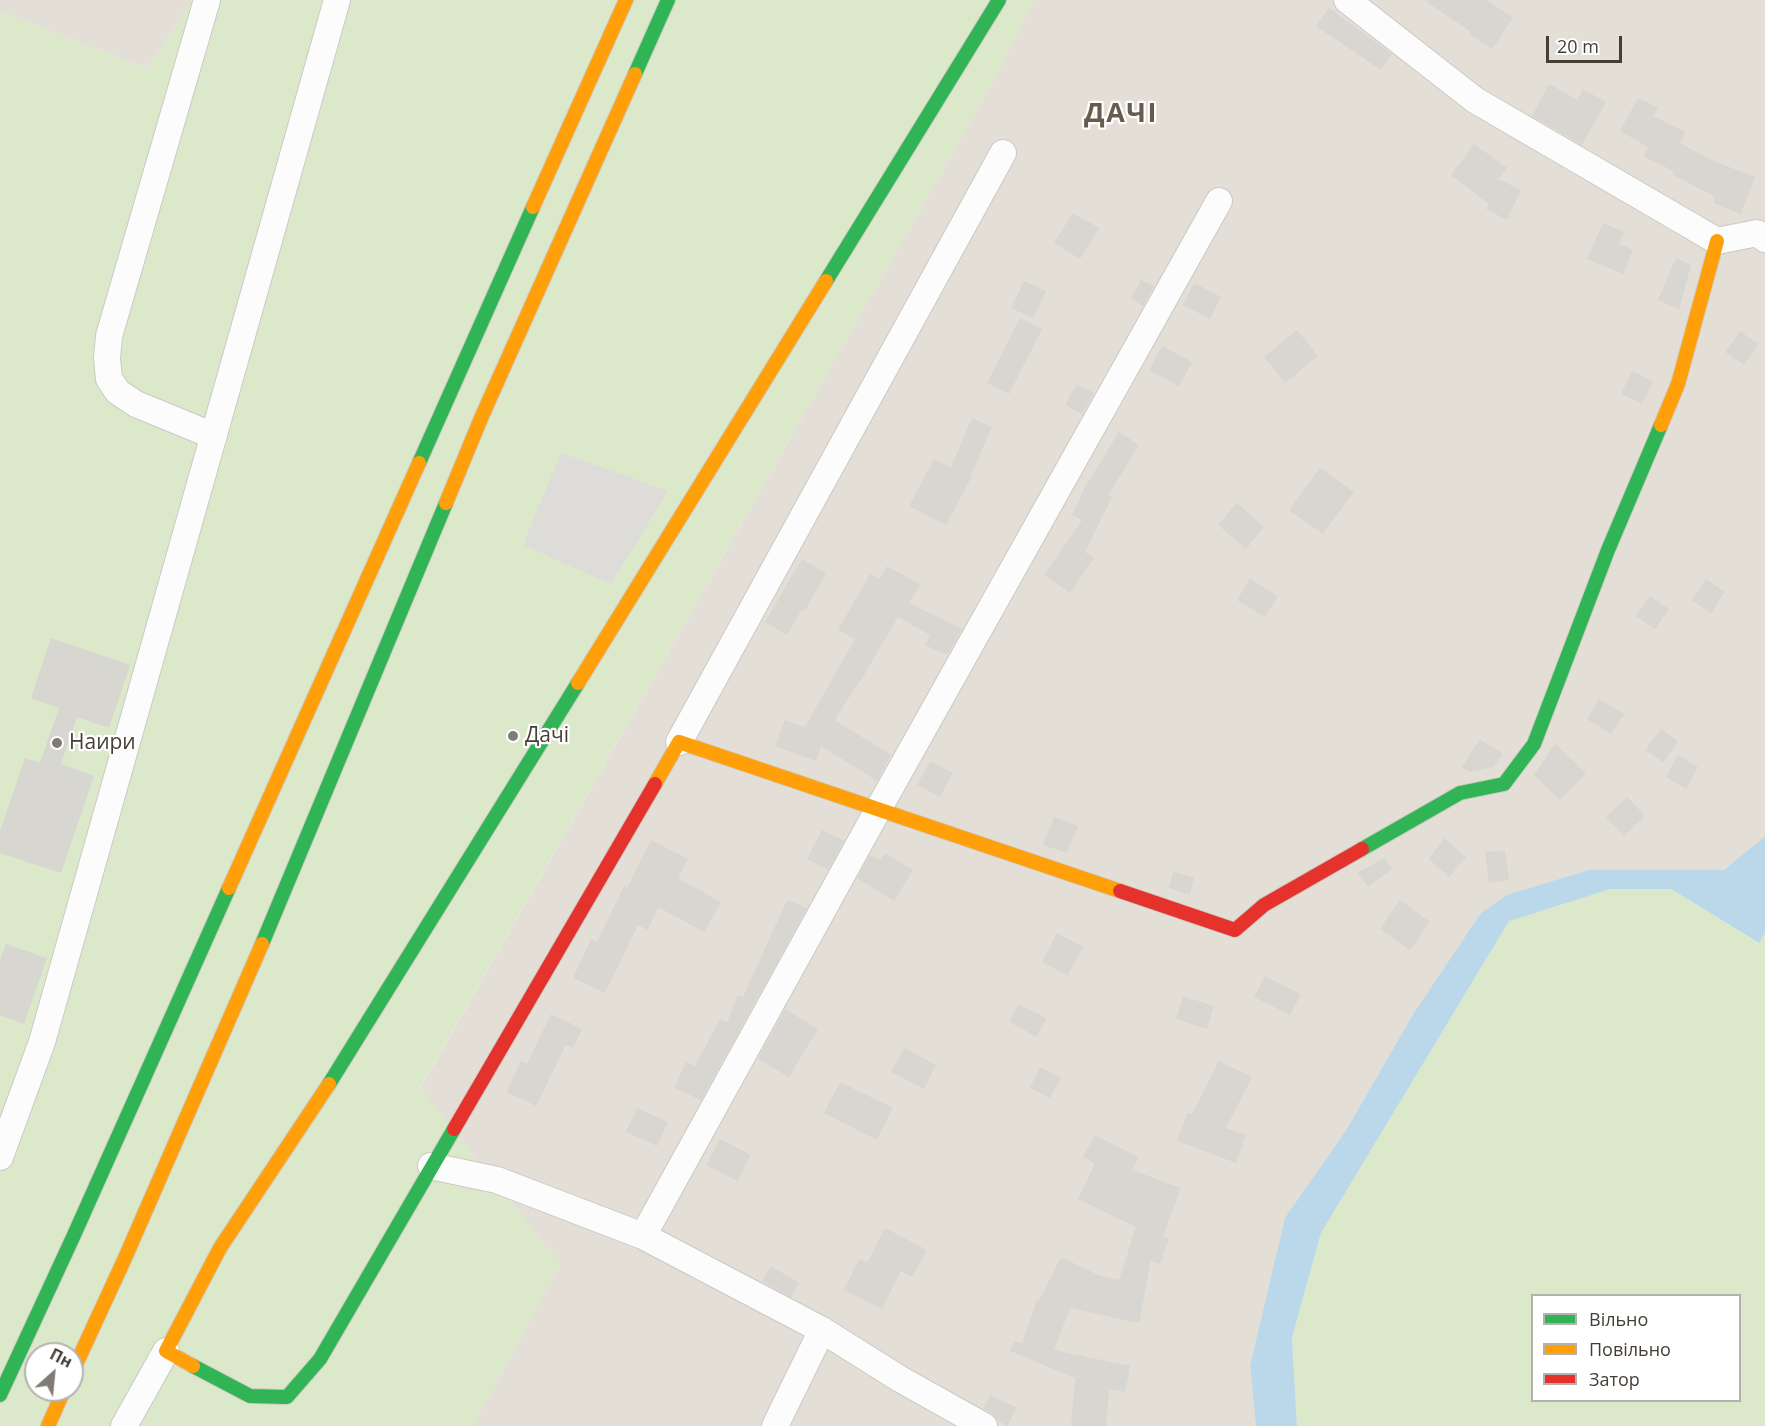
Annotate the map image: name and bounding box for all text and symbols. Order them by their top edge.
scale bar [1549,24,1626,62]
text: 20 m [1557,34,1599,58]
district label: ДАЧІ [1084,98,1158,130]
place label: Дачі [525,723,569,749]
marker: Дачі [506,729,520,743]
place label: Наири [69,730,136,756]
marker: Наири [50,736,64,750]
legend [1531,1294,1741,1402]
text: Вільно [1589,1307,1648,1331]
text: Повільно [1589,1337,1671,1361]
north arrow [24,1342,84,1402]
text: Пн [46,1343,76,1373]
text: Затор [1589,1367,1640,1391]

